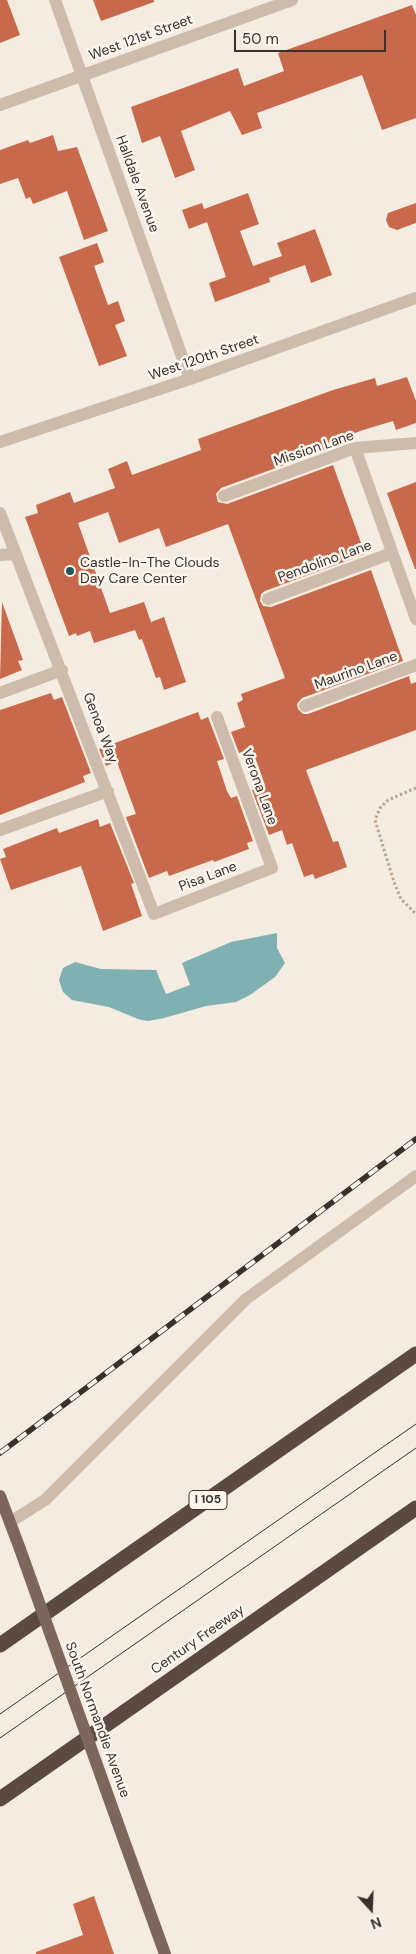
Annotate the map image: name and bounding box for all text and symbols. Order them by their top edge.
street label: West 121st Street [87,11,195,65]
scale bar [236,20,388,52]
text: 50 m [242,29,279,49]
street label: Halldale Avenue [112,133,162,235]
street label: West 120th Street [147,331,261,385]
street label: Mission Lane [272,427,356,471]
street label: Pendolino Lane [276,537,374,587]
place label: Castle-In-The Clouds Day Care Center [80,555,220,588]
marker: Castle-In-The Clouds Day Care Center [64,565,76,577]
street label: Maurino Lane [312,648,400,694]
street label: Genoa Way [79,690,121,766]
street label: Verona Lane [237,747,281,827]
street label: Pisa Lane [177,858,239,896]
road number: I 105 [189,1490,227,1510]
street label: Century Freeway [148,1602,248,1678]
street label: South Normandie Avenue [61,1640,133,1800]
north arrow [346,1884,396,1934]
text: N [368,1913,384,1933]

